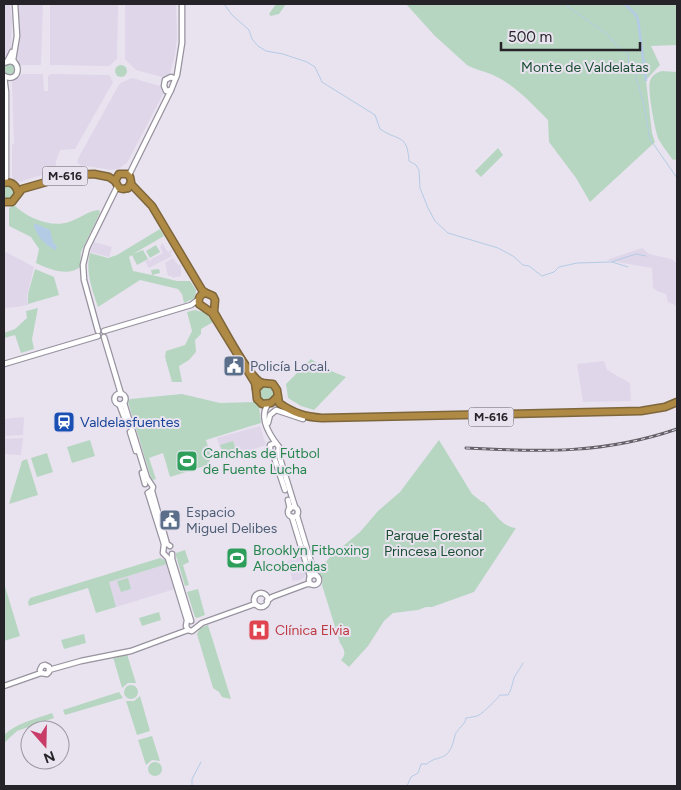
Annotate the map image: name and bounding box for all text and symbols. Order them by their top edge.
scale bar [501,20,640,52]
text: 500 m [508,28,552,46]
park label: Monte de Valdelatas [521,59,649,76]
road number: M-616 [42,167,88,186]
public building icon: Policía Local. [222,354,246,378]
place label: Policía Local. [250,358,330,375]
road number: M-616 [468,408,514,427]
station icon: Valdelasfuentes [52,410,76,434]
place label: Valdelasfuentes [80,414,180,431]
place label: Canchas de Fútbol de Fuente Lucha [203,445,320,478]
sports icon: Canchas de Fútbol de Fuente Lucha [175,449,199,473]
place label: Espacio Miguel Delibes [186,504,277,537]
public building icon: Espacio Miguel Delibes [158,508,182,532]
park label: Parque Forestal Princesa Leonor [384,527,484,560]
place label: Brooklyn Fitboxing Alcobendas [253,542,369,575]
sports icon: Brooklyn Fitboxing Alcobendas [225,546,249,570]
hospital icon: Clínica Elvia [247,618,271,642]
place label: Clínica Elvia [275,622,350,639]
north arrow [20,720,70,770]
text: N [41,747,57,767]

